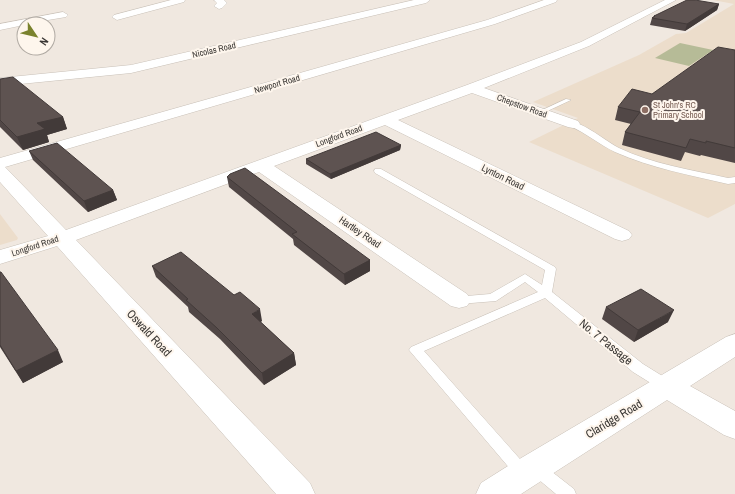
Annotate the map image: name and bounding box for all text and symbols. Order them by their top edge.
north arrow [16,16,56,56]
text: N [37,35,52,48]
street label: Nicolas Road [191,39,237,61]
street label: Newport Road [253,72,301,96]
street label: Chepstow Road [495,91,549,121]
place label: St John's RC Primary School [653,99,704,121]
marker: St John's RC Primary School [640,105,650,115]
street label: Longford Road [314,122,364,150]
street label: Lynton Road [479,161,527,193]
street label: Hartley Road [337,213,383,251]
street label: Longford Road [10,233,60,259]
street label: Oswald Road [123,306,175,360]
street label: No. 7 Passage [576,315,636,369]
street label: Claridge Road [583,396,645,442]

